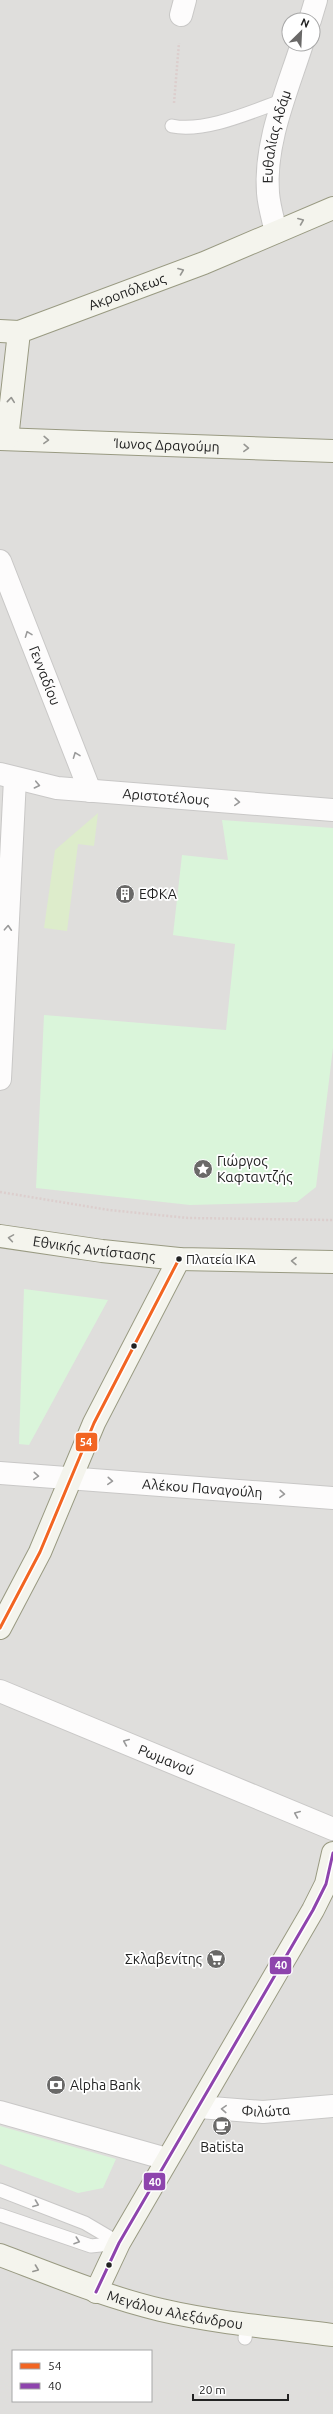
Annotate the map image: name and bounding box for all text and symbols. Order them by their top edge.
north arrow [281,12,321,52]
text: N [299,16,311,30]
street label: Ευθαλίας Αδάμ [260,88,294,184]
one-way arrow [298,218,305,226]
one-way arrow [178,268,185,276]
street label: Ακροπόλεως [86,270,168,313]
one-way arrow [7,397,16,403]
street label: Ίωνος Δραγούμη [113,435,220,455]
one-way arrow [43,436,49,445]
one-way arrow [243,444,249,452]
one-way arrow [25,630,33,637]
street label: Γενναδίου [26,643,64,708]
one-way arrow [72,751,80,758]
one-way arrow [34,780,41,788]
street label: Αριστοτέλους [122,785,211,808]
one-way arrow [234,798,240,807]
building icon: ΕΦΚΑ [114,883,136,905]
place label: ΕΦΚΑ [139,886,177,902]
one-way arrow [4,925,12,931]
place label: Γιώργος Καφταντζής [217,1153,293,1185]
place icon: Γιώργος Καφταντζής [192,1158,214,1180]
street label: Εθνικής Αντίστασης [32,1233,157,1265]
one-way arrow [8,1234,14,1243]
place label: Πλατεία ΙΚΑ [186,1252,256,1266]
marker: Πλατεία ΙΚΑ [174,1254,184,1264]
one-way arrow [291,1257,297,1266]
unlabelled marker [129,1341,139,1351]
line badge: 54 [75,1432,98,1452]
text: 54 [80,1436,92,1448]
one-way arrow [33,1471,39,1480]
street label: Αλέκου Παναγούλη [142,1476,263,1501]
one-way arrow [107,1477,113,1486]
one-way arrow [279,1490,285,1499]
one-way arrow [122,1739,130,1747]
street label: Ρωμανού [136,1741,197,1779]
one-way arrow [294,1811,301,1819]
supermarket icon: Σκλαβενίτης [205,1948,227,1970]
place label: Σκλαβενίτης [125,1951,203,1967]
line badge: 40 [269,1956,292,1975]
text: 40 [275,1959,287,1971]
bank icon: Alpha Bank [45,2074,67,2096]
place label: Alpha Bank [70,2077,141,2093]
street label: Φιλώτα [241,2102,292,2120]
one-way arrow [221,2105,227,2113]
cafe icon: Batista [211,2115,233,2137]
place label: Batista [200,2139,244,2155]
line badge: 40 [143,2172,166,2191]
text: 40 [149,2176,161,2188]
one-way arrow [33,2199,40,2207]
one-way arrow [73,2237,80,2245]
unlabelled marker [104,2260,114,2270]
one-way arrow [33,2264,40,2272]
street label: Μεγάλου Αλεξάνδρου [105,2287,244,2332]
legend [12,2350,152,2402]
text: 54 [48,2359,62,2372]
scale bar [193,2376,288,2402]
text: 40 [48,2379,62,2392]
text: 20 m [199,2383,226,2396]

